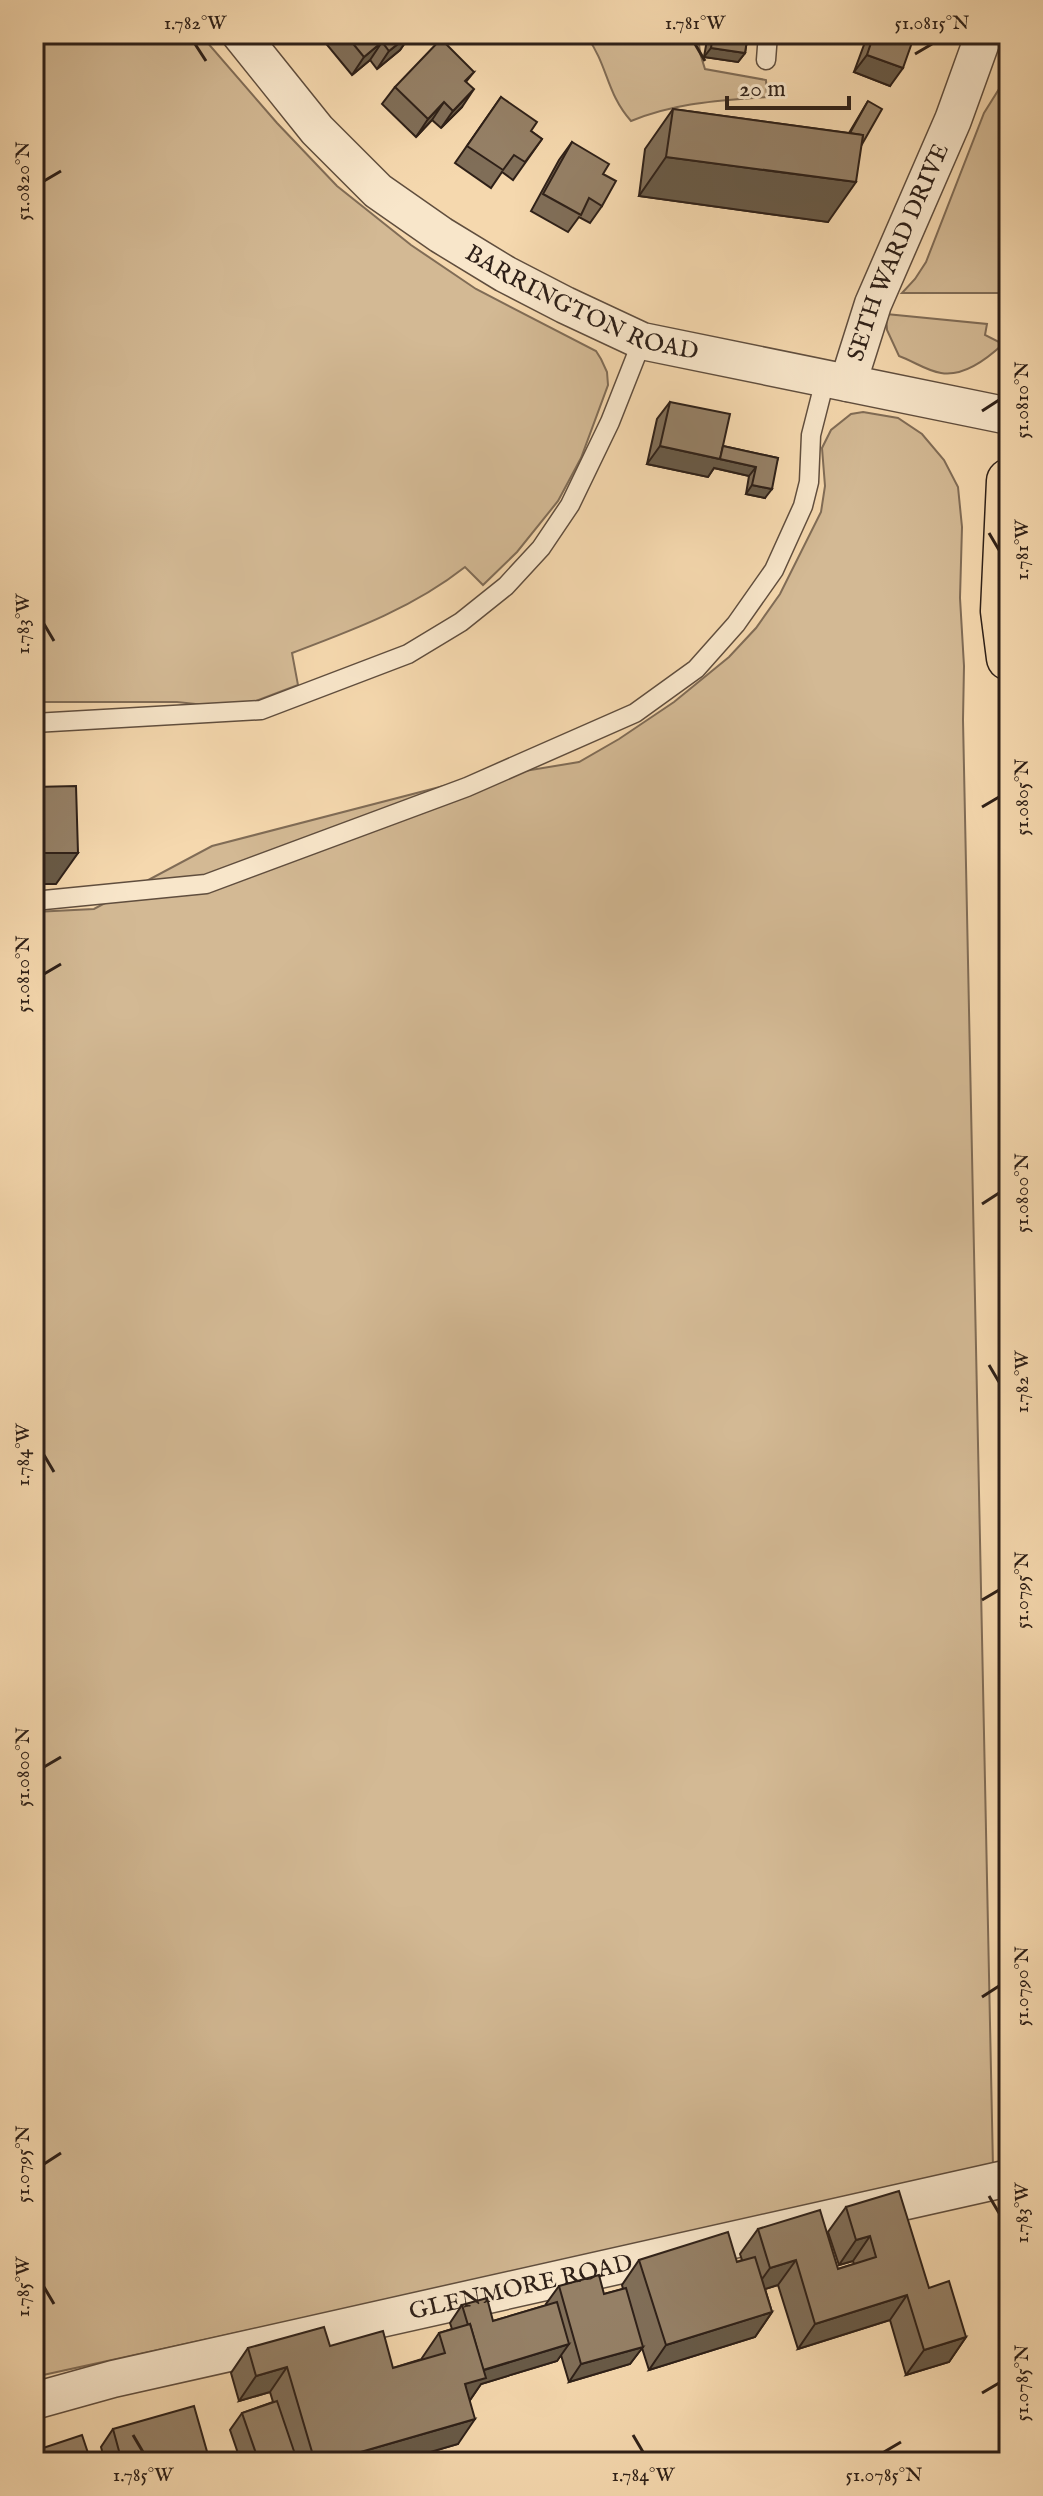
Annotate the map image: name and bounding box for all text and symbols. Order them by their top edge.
text: 1.782°W [164,11,227,36]
text: 1.781°W [665,11,726,36]
text: 51.0815°N [895,11,970,36]
scale bar [727,60,849,110]
text: 20 m [739,74,786,105]
street label: SETH WARD DRIVE [840,139,956,365]
text: 51.0820°N [11,141,36,221]
street label: BARRINGTON ROAD [459,238,701,368]
text: 51.0810°N [1010,361,1035,439]
text: 1.781°W [1010,519,1035,580]
text: 1.783°W [11,593,36,654]
text: 51.0805°N [1010,758,1035,836]
text: 51.0810°N [11,935,36,1013]
text: 51.0800°N [1010,1153,1035,1233]
text: 1.782°W [1010,1350,1035,1413]
text: 1.784°W [11,1423,36,1487]
text: 51.0795°N [1010,1551,1035,1629]
text: 51.0800°N [11,1727,36,1807]
text: 51.0790°N [1010,1946,1035,2026]
text: 51.0795°N [11,2125,36,2203]
text: 1.783°W [1010,2182,1035,2243]
street label: GLENMORE ROAD [406,2247,636,2328]
text: 1.785°W [11,2256,36,2317]
text: 51.0785°N [1010,2345,1035,2421]
text: 1.785°W [113,2463,174,2488]
text: 1.784°W [611,2463,675,2488]
text: 51.0785°N [846,2463,922,2488]

